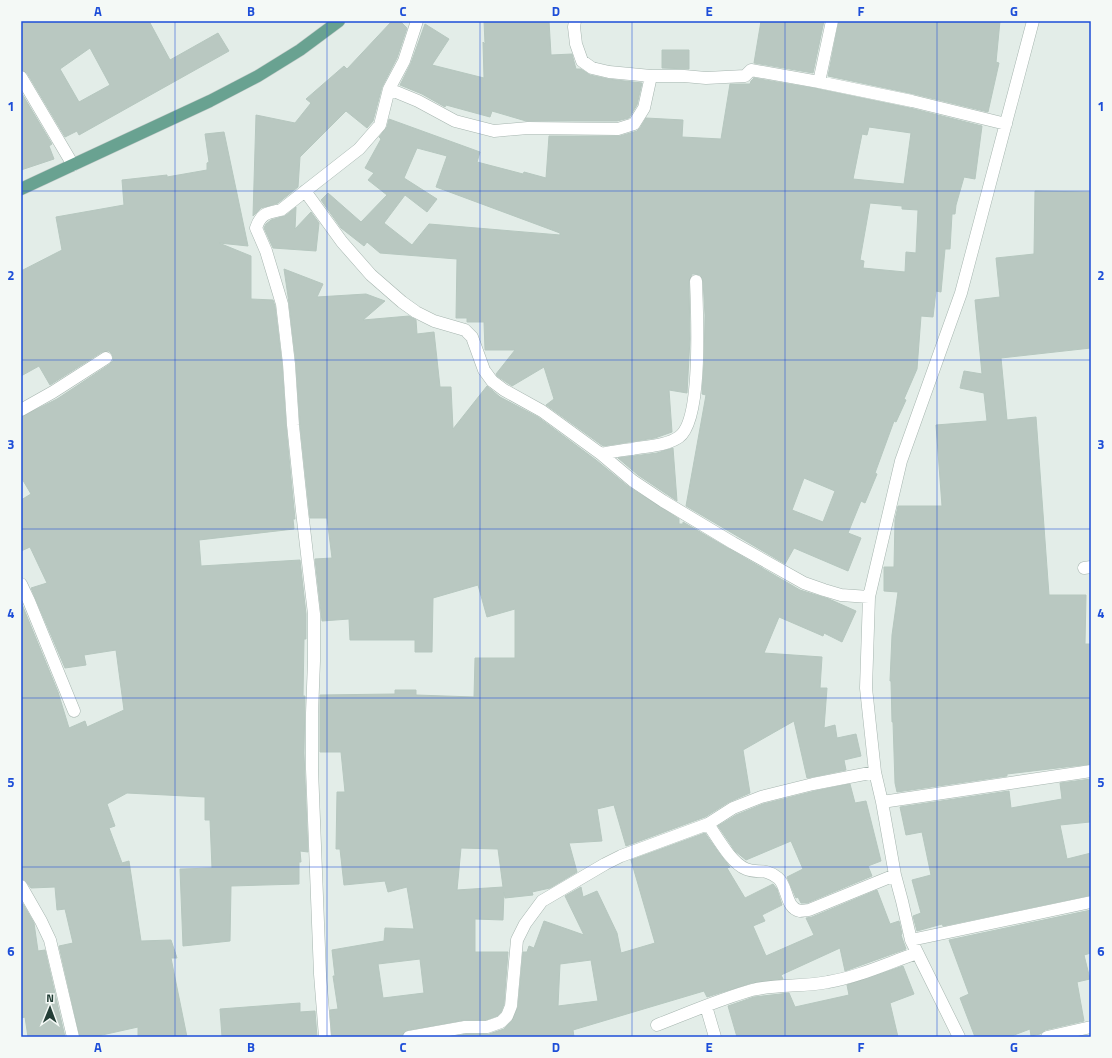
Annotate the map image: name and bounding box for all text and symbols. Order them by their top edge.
text: A [94,1,102,21]
text: B [247,1,255,21]
text: C [399,1,407,21]
text: D [552,1,560,21]
text: E [705,1,713,21]
text: F [858,1,865,21]
text: G [1010,1,1018,21]
text: 1 [7,96,15,116]
text: 1 [1097,96,1105,116]
text: 2 [7,265,15,285]
text: 2 [1097,265,1105,285]
text: 3 [7,434,15,454]
text: 3 [1097,434,1105,454]
text: 4 [7,603,15,623]
text: 4 [1097,603,1105,623]
text: 5 [7,772,15,792]
text: 5 [1097,772,1105,792]
text: 6 [7,941,15,961]
text: 6 [1097,941,1105,961]
north arrow [30,988,70,1028]
text: N [46,990,54,1006]
text: A [94,1037,102,1057]
text: B [247,1037,255,1057]
text: C [399,1037,407,1057]
text: D [552,1037,560,1057]
text: E [705,1037,713,1057]
text: F [858,1037,865,1057]
text: G [1010,1037,1018,1057]

